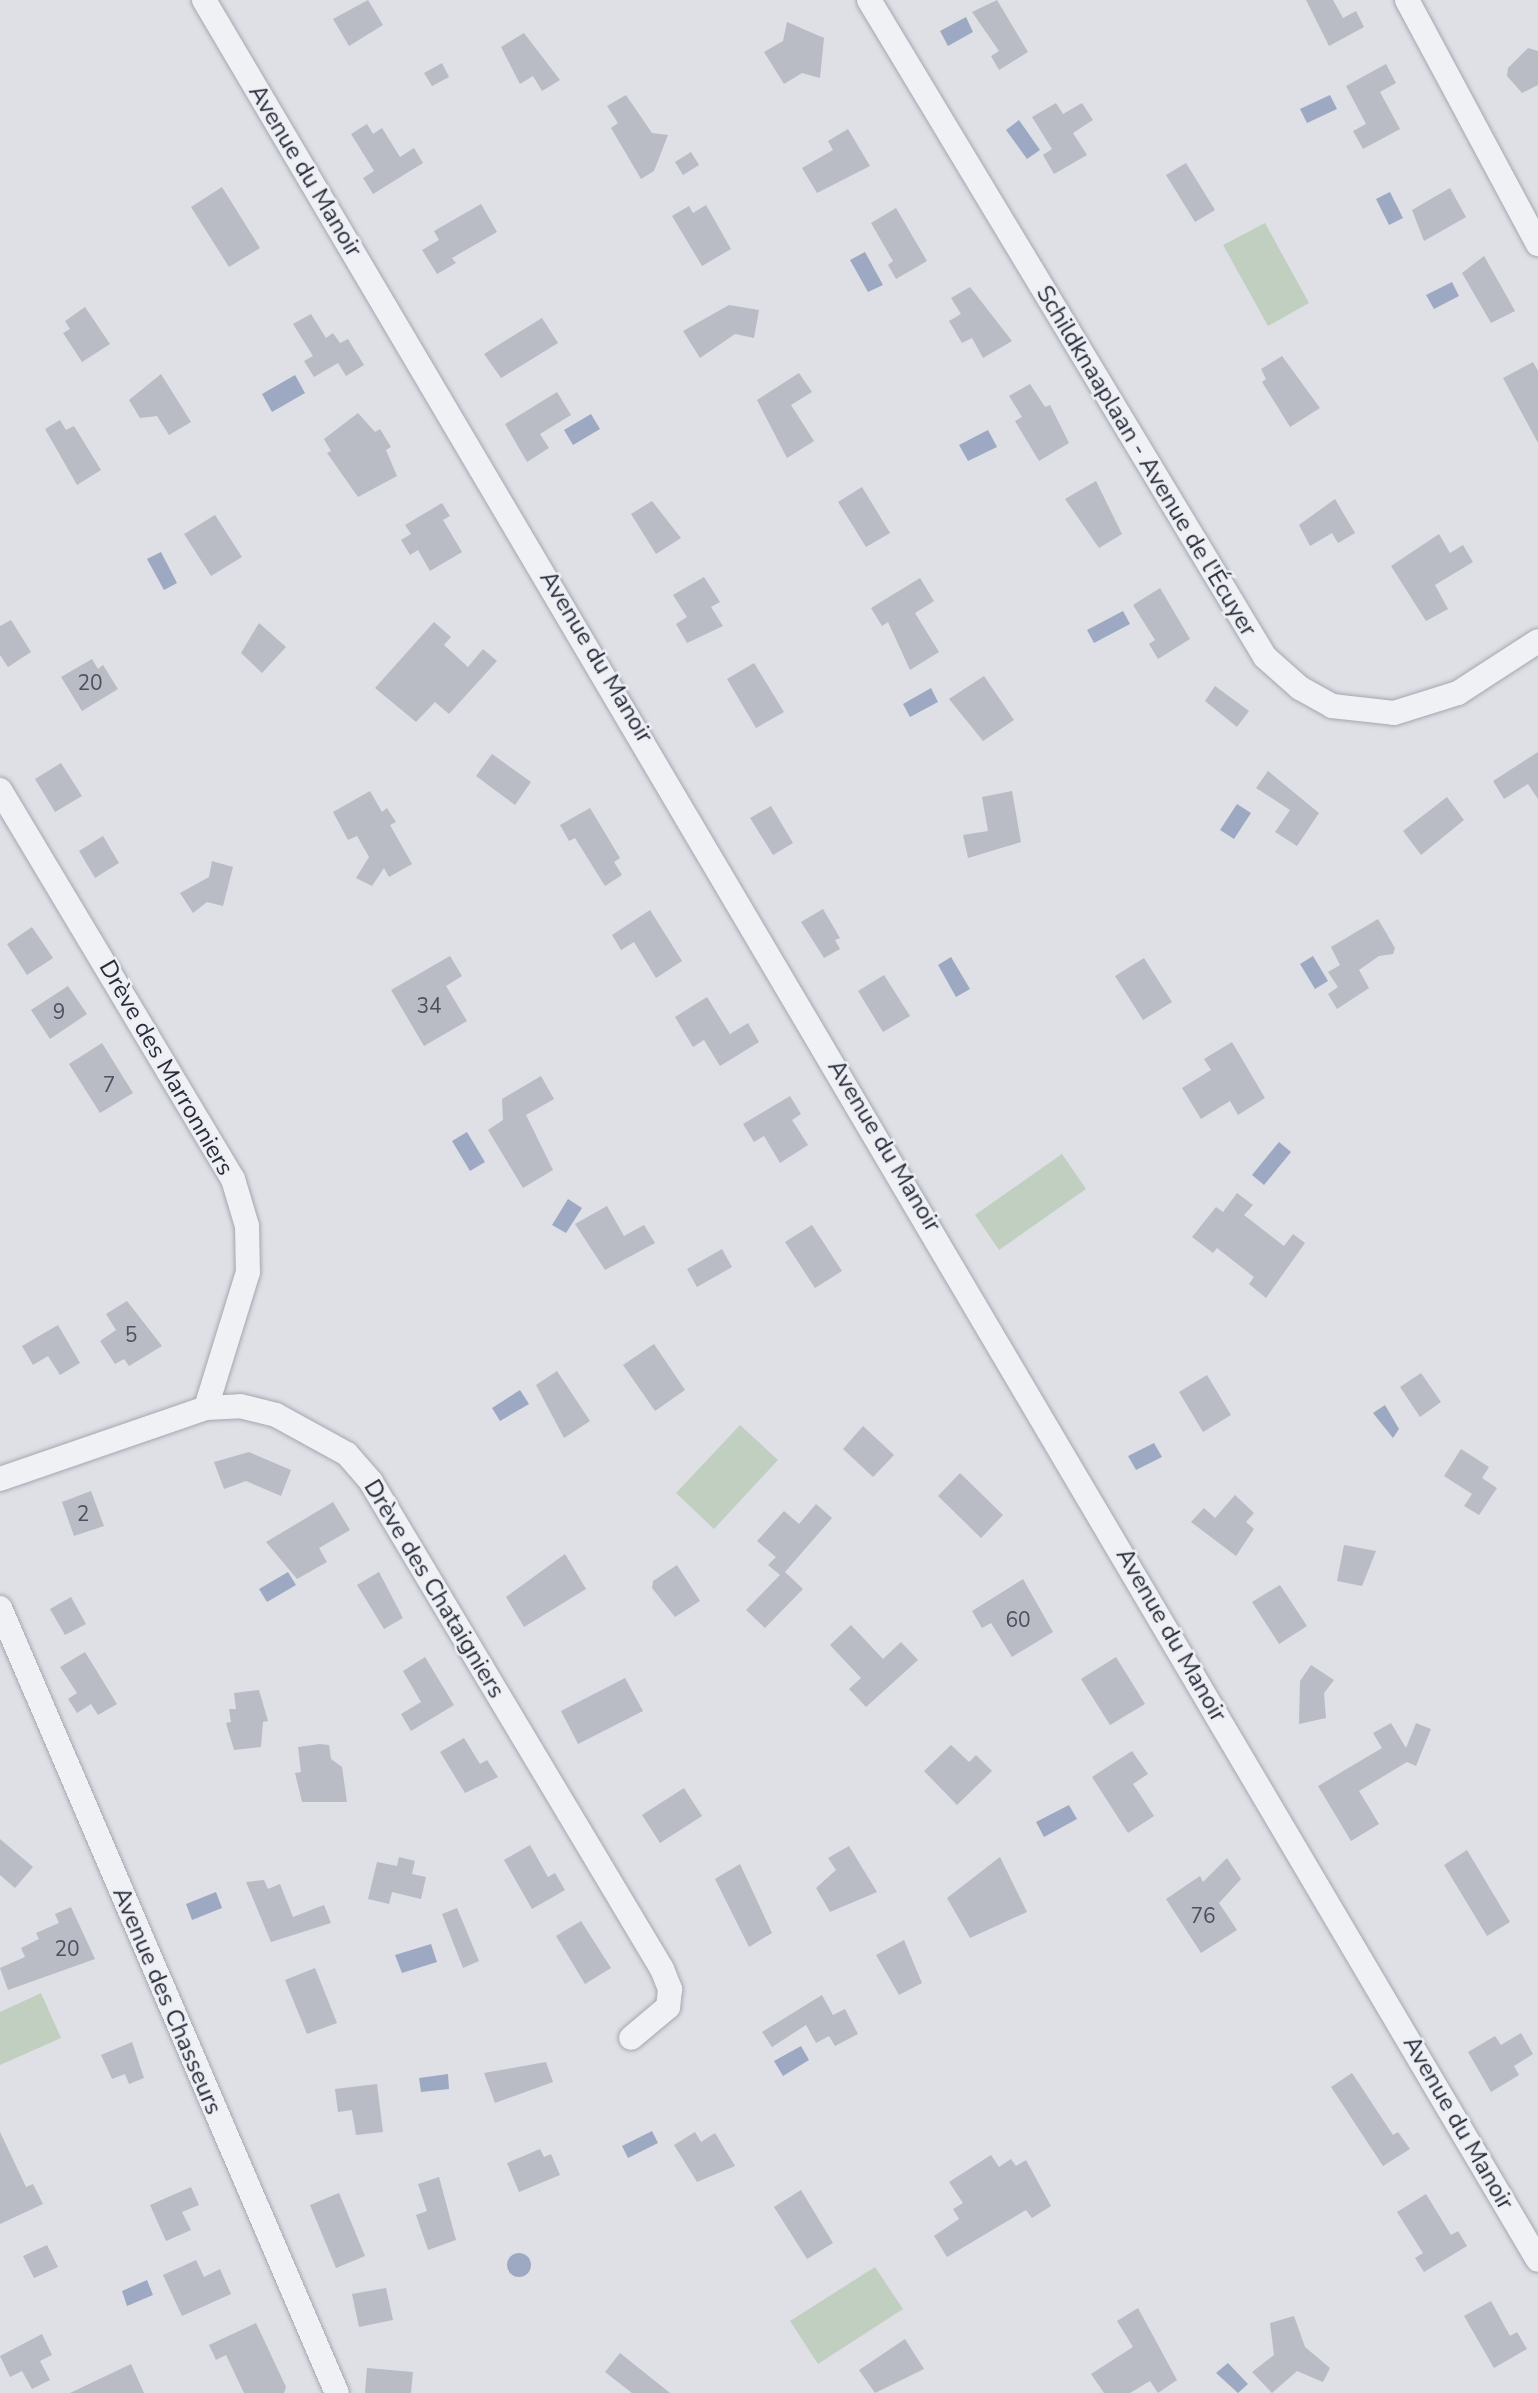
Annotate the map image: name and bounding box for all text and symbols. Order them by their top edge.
street label: Avenue du Manoir [242,80,368,262]
street label: Schildknaaplaan - Avenue de l'Écuyer [1030,280,1262,642]
street label: Avenue du Manoir [533,566,659,748]
house number: 20 [77,670,103,696]
street label: Drève des Marronniers [93,955,239,1181]
house number: 34 [416,993,442,1019]
house number: 9 [53,999,65,1025]
street label: Avenue du Manoir [821,1055,947,1237]
house number: 7 [103,1072,115,1098]
house number: 5 [125,1322,137,1348]
street label: Drève des Chataigniers [357,1475,511,1703]
house number: 2 [77,1501,89,1527]
street label: Avenue du Manoir [1110,1543,1232,1727]
house number: 60 [1005,1607,1031,1633]
street label: Avenue des Chasseurs [106,1883,228,2119]
house number: 76 [1190,1903,1216,1929]
house number: 20 [54,1936,80,1962]
street label: Avenue du Manoir [1397,2031,1519,2215]

